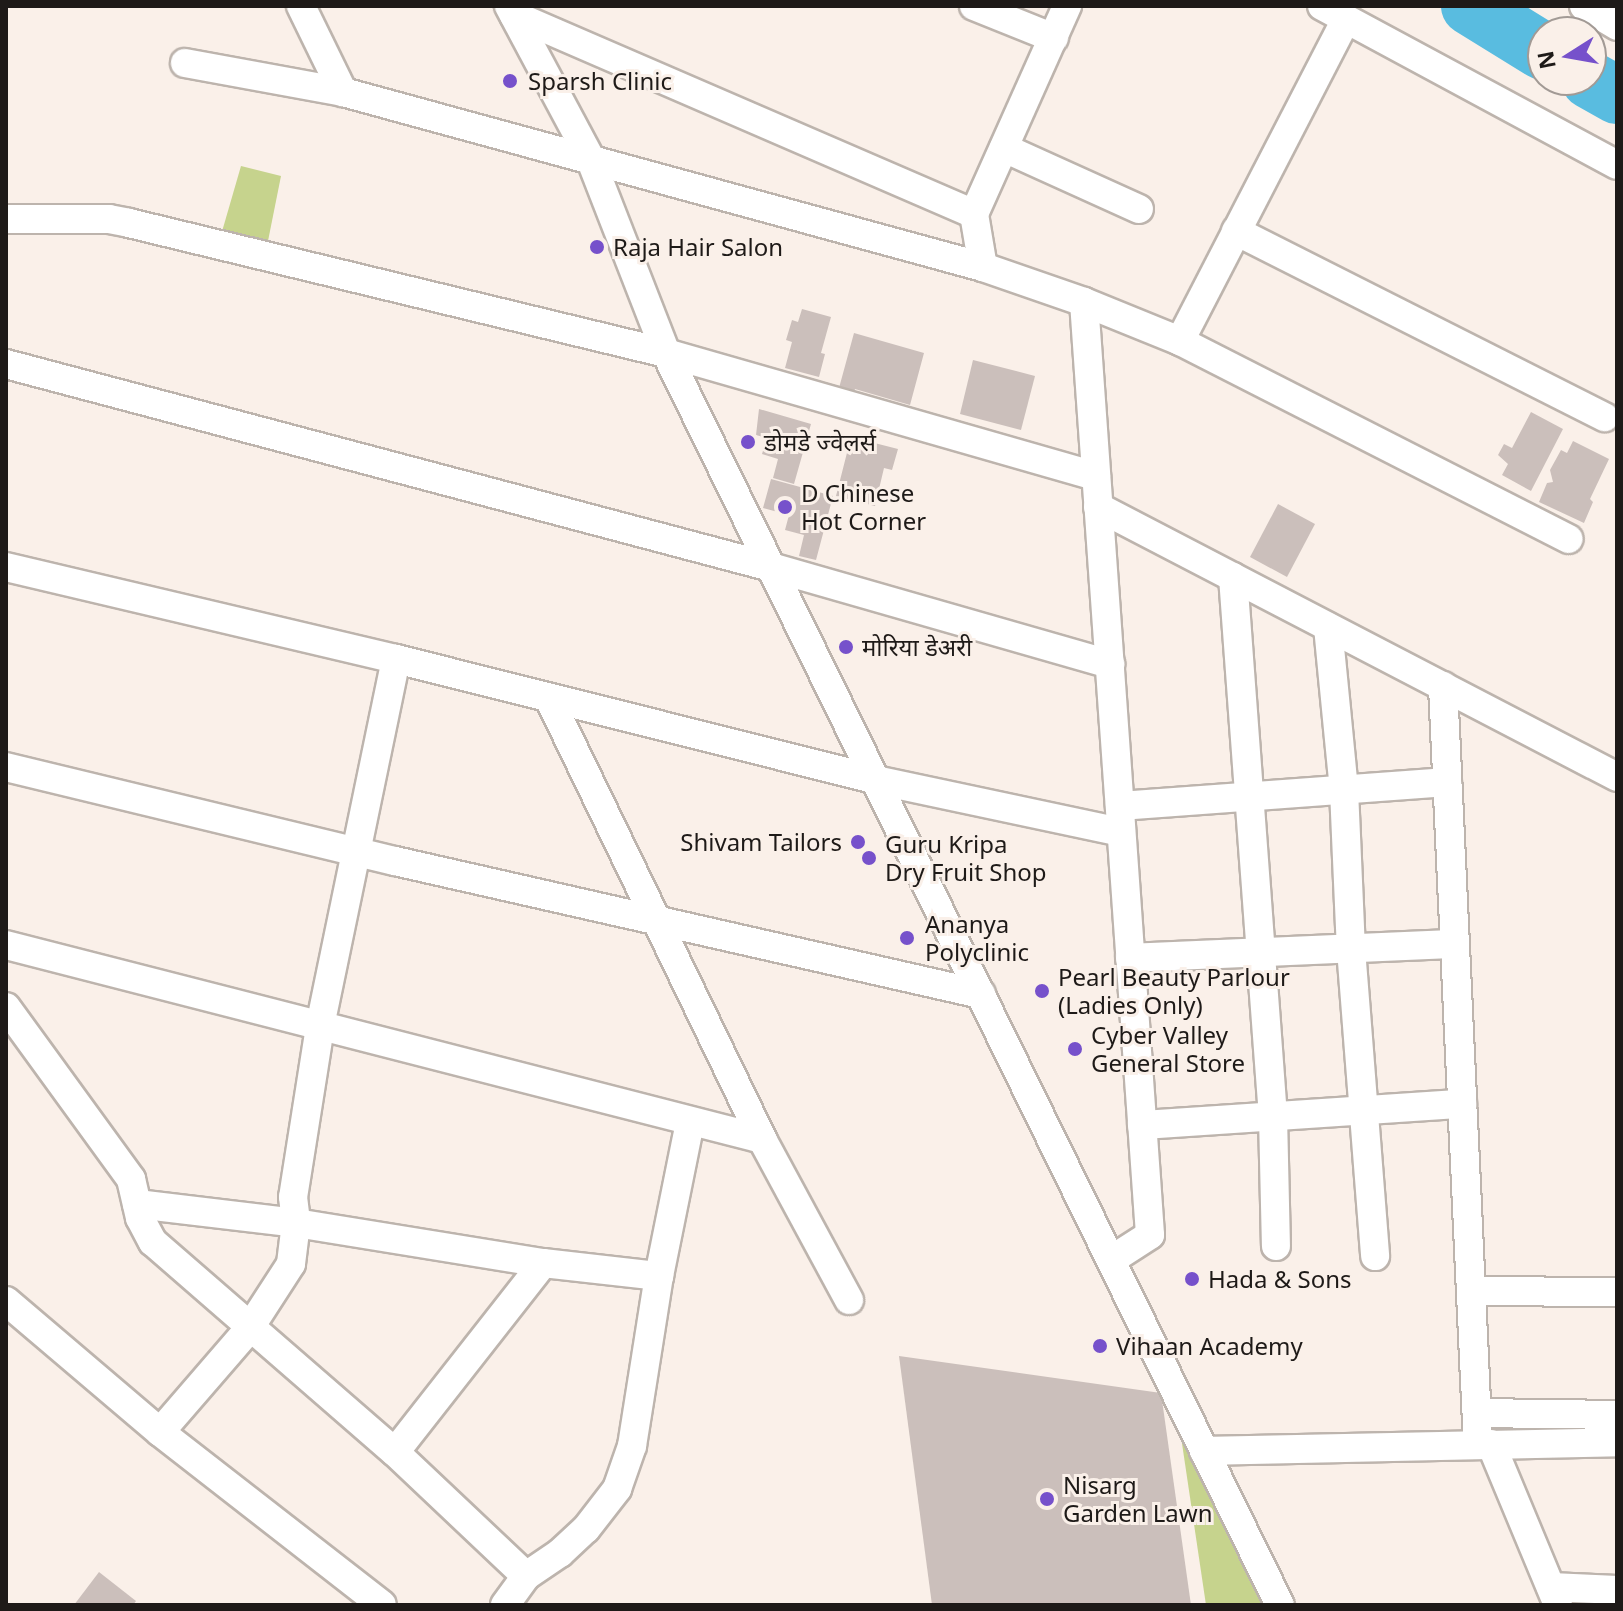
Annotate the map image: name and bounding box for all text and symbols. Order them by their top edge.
north arrow [1527,16,1607,96]
text: N [1529,49,1562,72]
place label: Sparsh Clinic [528,67,672,95]
marker: Sparsh Clinic [499,70,521,92]
place label: Raja Hair Salon [613,233,783,261]
marker: Raja Hair Salon [588,238,606,256]
place label: डोमडे ज्वेलर्स [764,428,876,456]
marker: डोमडे ज्वेलर्स [739,433,757,451]
place label: D Chinese Hot Corner [801,479,926,535]
marker: D Chinese Hot Corner [776,498,794,516]
place label: मोरिया डेअरी [862,633,972,661]
marker: मोरिया डेअरी [837,638,855,656]
place label: Shivam Tailors [680,828,842,856]
place label: Guru Kripa Dry Fruit Shop [885,830,1046,886]
marker: Shivam Tailors [849,833,867,851]
marker: Guru Kripa Dry Fruit Shop [860,849,878,867]
place label: Ananya Polyclinic [925,910,1029,966]
marker: Ananya Polyclinic [896,927,918,949]
place label: Pearl Beauty Parlour (Ladies Only) [1058,963,1290,1019]
marker: Pearl Beauty Parlour (Ladies Only) [1033,982,1051,1000]
place label: Cyber Valley General Store [1091,1021,1245,1077]
marker: Cyber Valley General Store [1066,1040,1084,1058]
place label: Hada & Sons [1208,1265,1352,1293]
marker: Hada & Sons [1183,1270,1201,1288]
place label: Vihaan Academy [1116,1332,1303,1360]
marker: Vihaan Academy [1091,1337,1109,1355]
place label: Nisarg Garden Lawn [1063,1471,1212,1527]
marker: Nisarg Garden Lawn [1038,1490,1056,1508]

